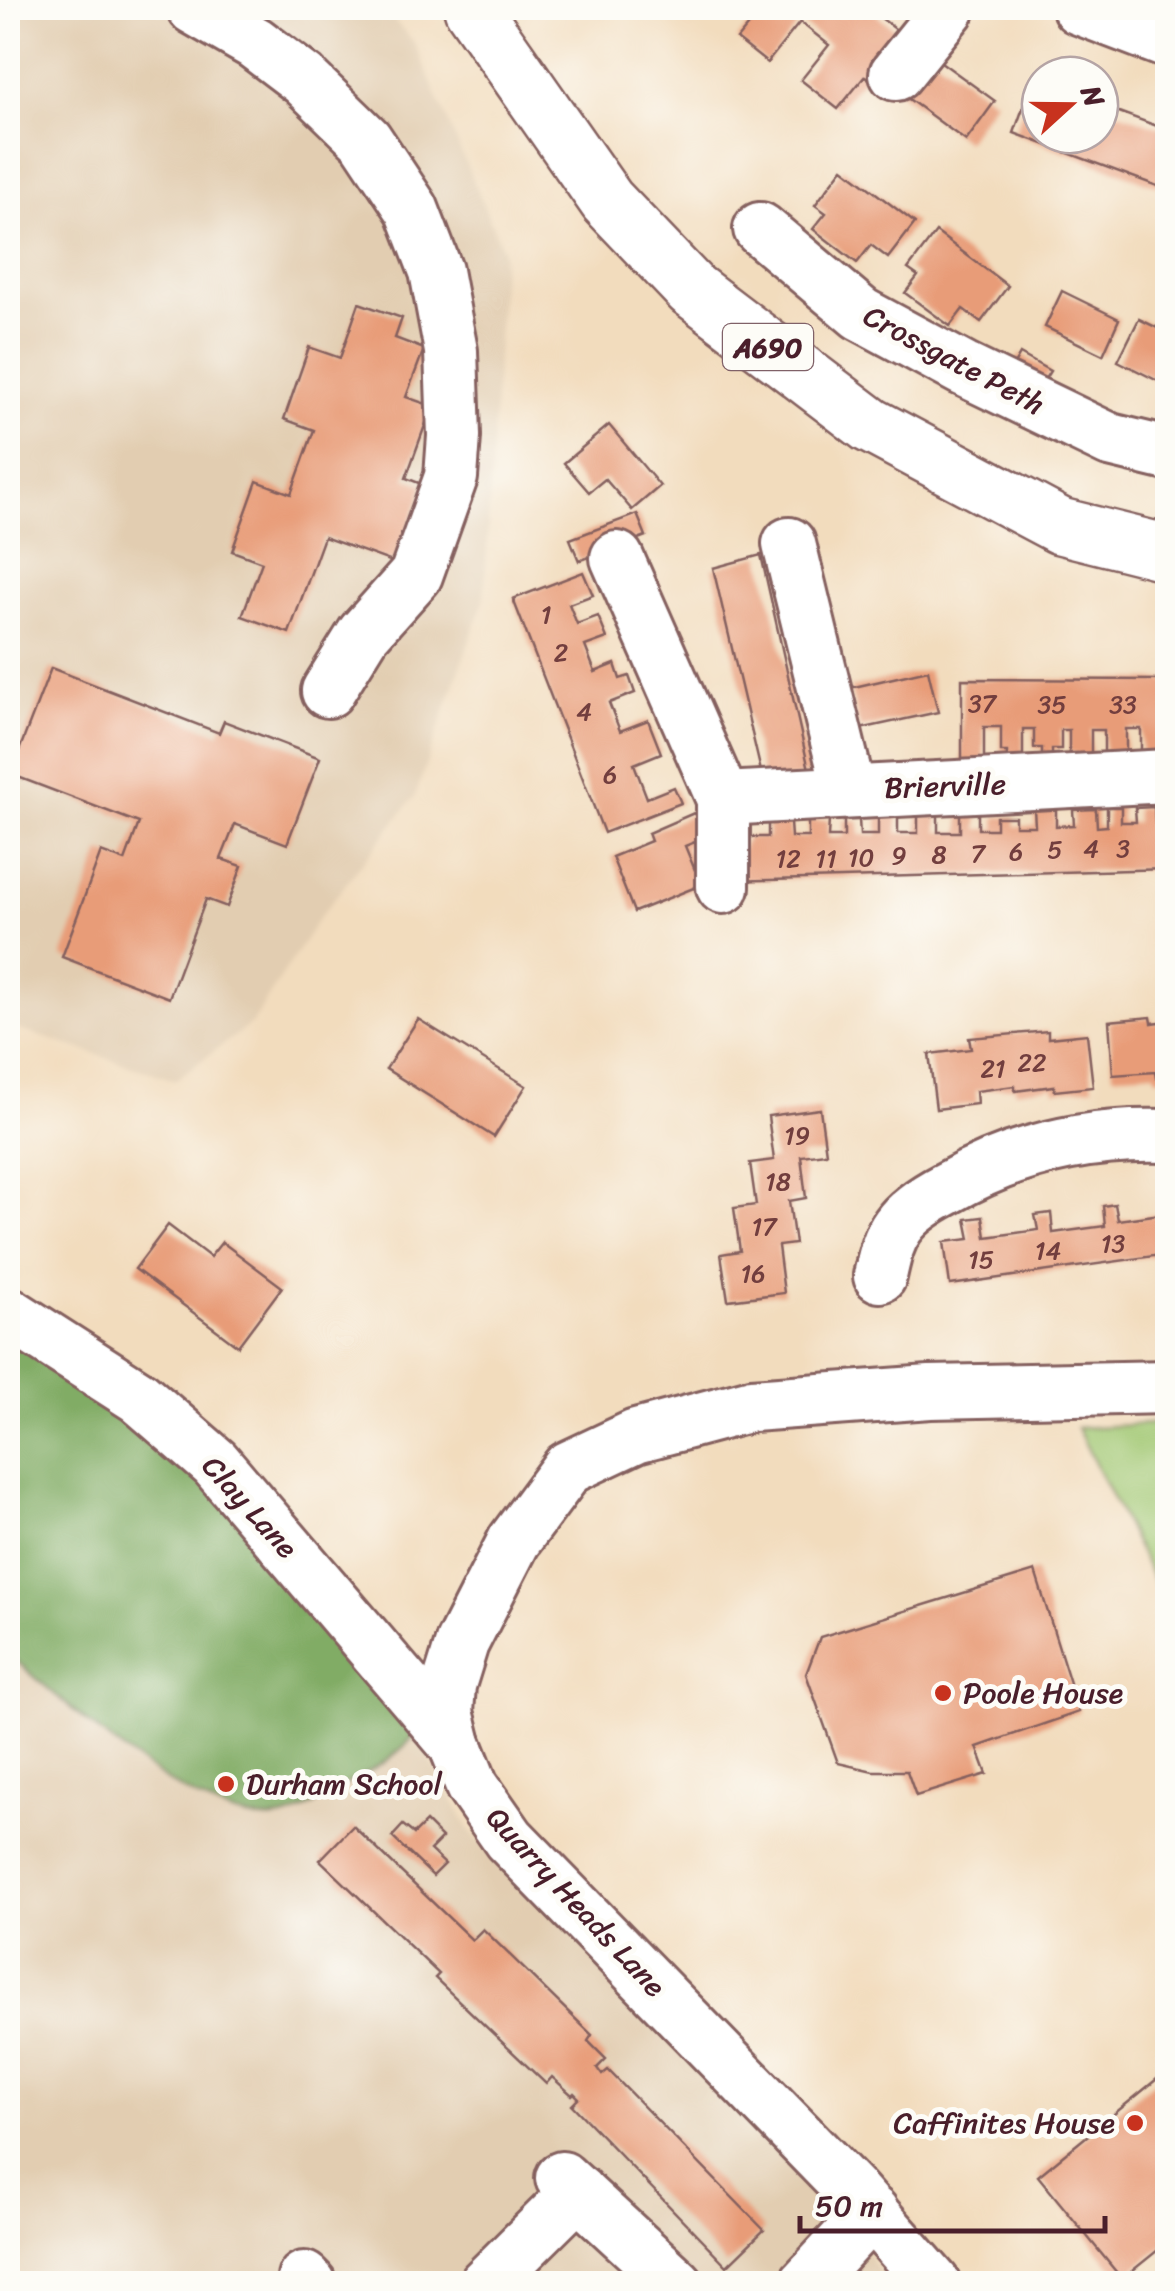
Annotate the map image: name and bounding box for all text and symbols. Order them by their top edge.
north arrow [1020,55,1120,155]
text: N [1066,77,1119,115]
street label: Crossgate Peth [853,289,1055,431]
road number: A690 [723,324,813,370]
house number: 1 [541,592,551,637]
house number: 2 [554,630,568,675]
house number: 37 [968,681,998,726]
house number: 35 [1037,682,1067,727]
house number: 33 [1109,682,1137,727]
house number: 4 [576,689,592,734]
house number: 6 [603,752,617,797]
street label: Brierville [883,757,1007,815]
house number: 4 [1083,826,1099,871]
house number: 3 [1116,826,1130,871]
house number: 5 [1047,827,1063,872]
house number: 6 [1009,829,1023,874]
house number: 7 [971,831,987,876]
house number: 8 [931,832,947,877]
house number: 9 [891,833,907,878]
house number: 10 [848,835,874,880]
house number: 12 [775,836,801,881]
house number: 11 [815,836,837,881]
house number: 22 [1018,1040,1046,1085]
house number: 21 [980,1046,1006,1091]
house number: 19 [784,1113,810,1158]
house number: 18 [765,1159,791,1204]
house number: 17 [751,1204,778,1249]
house number: 13 [1101,1221,1125,1266]
house number: 14 [1035,1228,1061,1273]
house number: 15 [968,1237,994,1282]
house number: 16 [741,1251,765,1296]
street label: Clay Lane [188,1442,312,1572]
place label: Poole House [963,1666,1123,1720]
marker: Poole House [932,1682,954,1704]
place label: Durham School [246,1757,443,1811]
marker: Durham School [215,1773,237,1795]
street label: Quarry Heads Lane [472,1794,680,2010]
place label: Caffinites House [893,2096,1115,2150]
marker: Caffinites House [1124,2112,1146,2134]
scale bar [800,2171,1105,2233]
text: 50 m [815,2179,883,2233]

